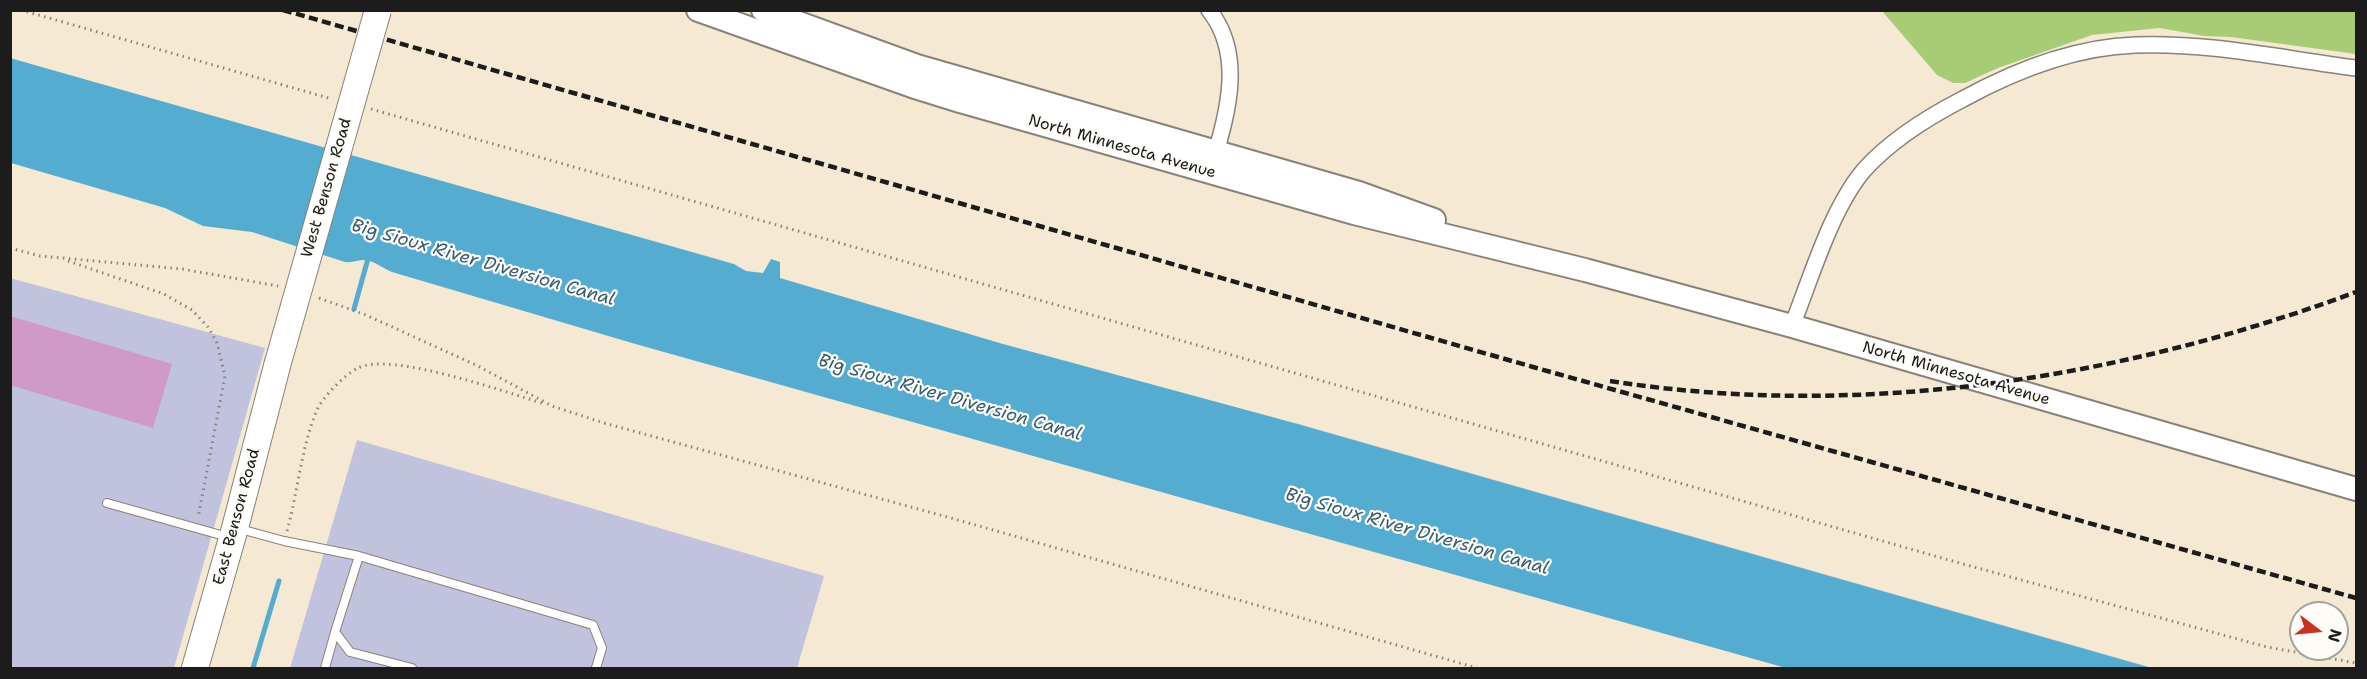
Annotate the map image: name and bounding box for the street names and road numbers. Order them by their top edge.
street label: North Minnesota Avenue [1026,111,1218,183]
street label: West Benson Road [298,116,356,260]
street label: North Minnesota Avenue [1860,338,2052,410]
street label: East Benson Road [210,447,264,587]

